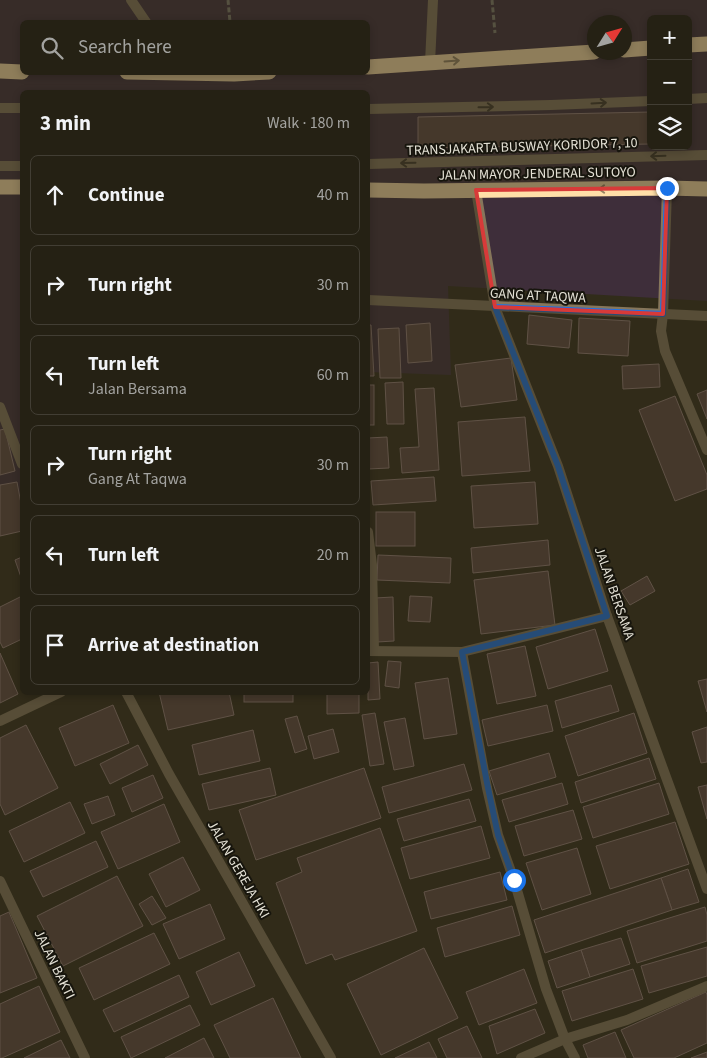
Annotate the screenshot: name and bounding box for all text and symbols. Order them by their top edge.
north arrow [587,15,632,60]
map controls [647,15,692,150]
button: + [647,15,692,60]
search box [20,20,370,75]
icon: search [38,34,66,62]
text: Search here [78,34,172,61]
one-way arrow [444,57,460,66]
button: − [647,60,692,105]
one-way arrow [591,98,607,108]
one-way arrow [478,102,494,111]
button: layers [647,105,692,150]
text: 3 min [40,108,91,138]
text: Walk · 180 m [267,112,350,134]
street label: TRANSJAKARTA BUSWAY KORIDOR 7, 10 [406,133,638,161]
one-way arrow [651,151,667,161]
one-way arrow [401,158,417,168]
street label: JALAN MAYOR JENDERAL SUTOYO [438,162,636,186]
route end [656,177,679,200]
icon: ahead [41,181,69,209]
text: Continue [88,182,165,209]
text: 40 m [317,184,349,206]
one-way arrow [598,184,614,194]
icon: right [41,271,69,299]
text: Turn right [88,272,172,299]
text: 30 m [317,274,349,296]
street label: GANG AT TAQWA [489,283,587,309]
text: Turn left [88,351,159,378]
icon: left [41,361,69,389]
text: 60 m [317,364,349,386]
text: Jalan Bersama [88,378,187,400]
text: Turn right [88,441,172,468]
icon: right [41,451,69,479]
text: 30 m [317,454,349,476]
text: Gang At Taqwa [88,468,187,490]
icon: left [41,541,69,569]
text: Turn left [88,542,159,569]
text: 20 m [317,544,349,566]
street label: JALAN BERSAMA [589,544,639,643]
icon: arrive [41,631,69,659]
text: Arrive at destination [88,632,259,659]
street label: JALAN GEREJA HKI [202,817,274,922]
route start [503,869,526,892]
street label: JALAN BAKTI [29,926,80,1003]

